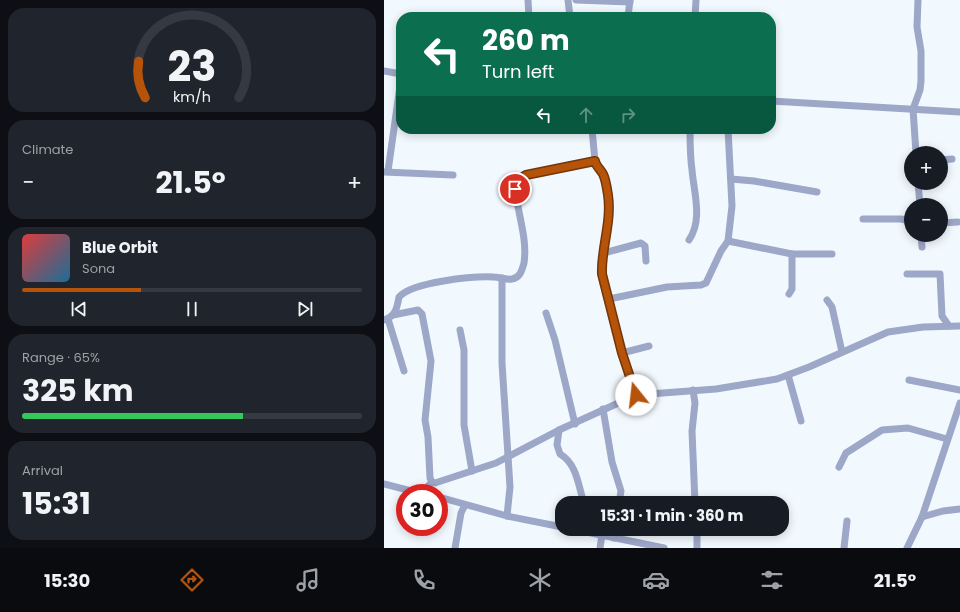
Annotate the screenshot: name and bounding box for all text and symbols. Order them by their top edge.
text: 260 m [482,21,570,60]
icon: left [416,28,468,80]
text: 23 [168,37,216,96]
text: Turn left [482,59,554,84]
text: km/h [173,87,211,107]
icon: left [533,104,555,126]
icon: ahead [575,104,597,126]
icon: right [617,104,639,126]
text: Climate [22,140,73,159]
map controls [904,146,948,242]
button: + [904,146,948,190]
text: 21.5° [155,161,226,204]
text: − [22,167,34,198]
text: + [347,167,362,198]
pin [498,172,532,206]
icon: arrive [504,178,526,200]
button: − [904,198,948,242]
text: Blue Orbit [82,237,158,258]
text: Sona [82,259,115,278]
icon: previous [68,298,90,320]
icon: pause [181,298,203,320]
icon: next [294,298,316,320]
text: Range · 65% [22,348,100,367]
text: 325 km [22,369,133,412]
position arrow [615,374,657,416]
text: Arrival [22,461,63,480]
text: 15:31 [22,482,91,525]
speed limit sign: 30 [396,484,448,536]
text: 15:31 · 1 min · 360 m [601,505,743,526]
icon: directions [178,566,206,594]
icon: music [294,566,322,594]
icon: phone [410,566,438,594]
icon: climate [526,566,554,594]
icon: car [642,566,670,594]
icon: filters [758,566,786,594]
text: 15:30 [44,568,90,593]
text: 21.5° [874,568,916,593]

